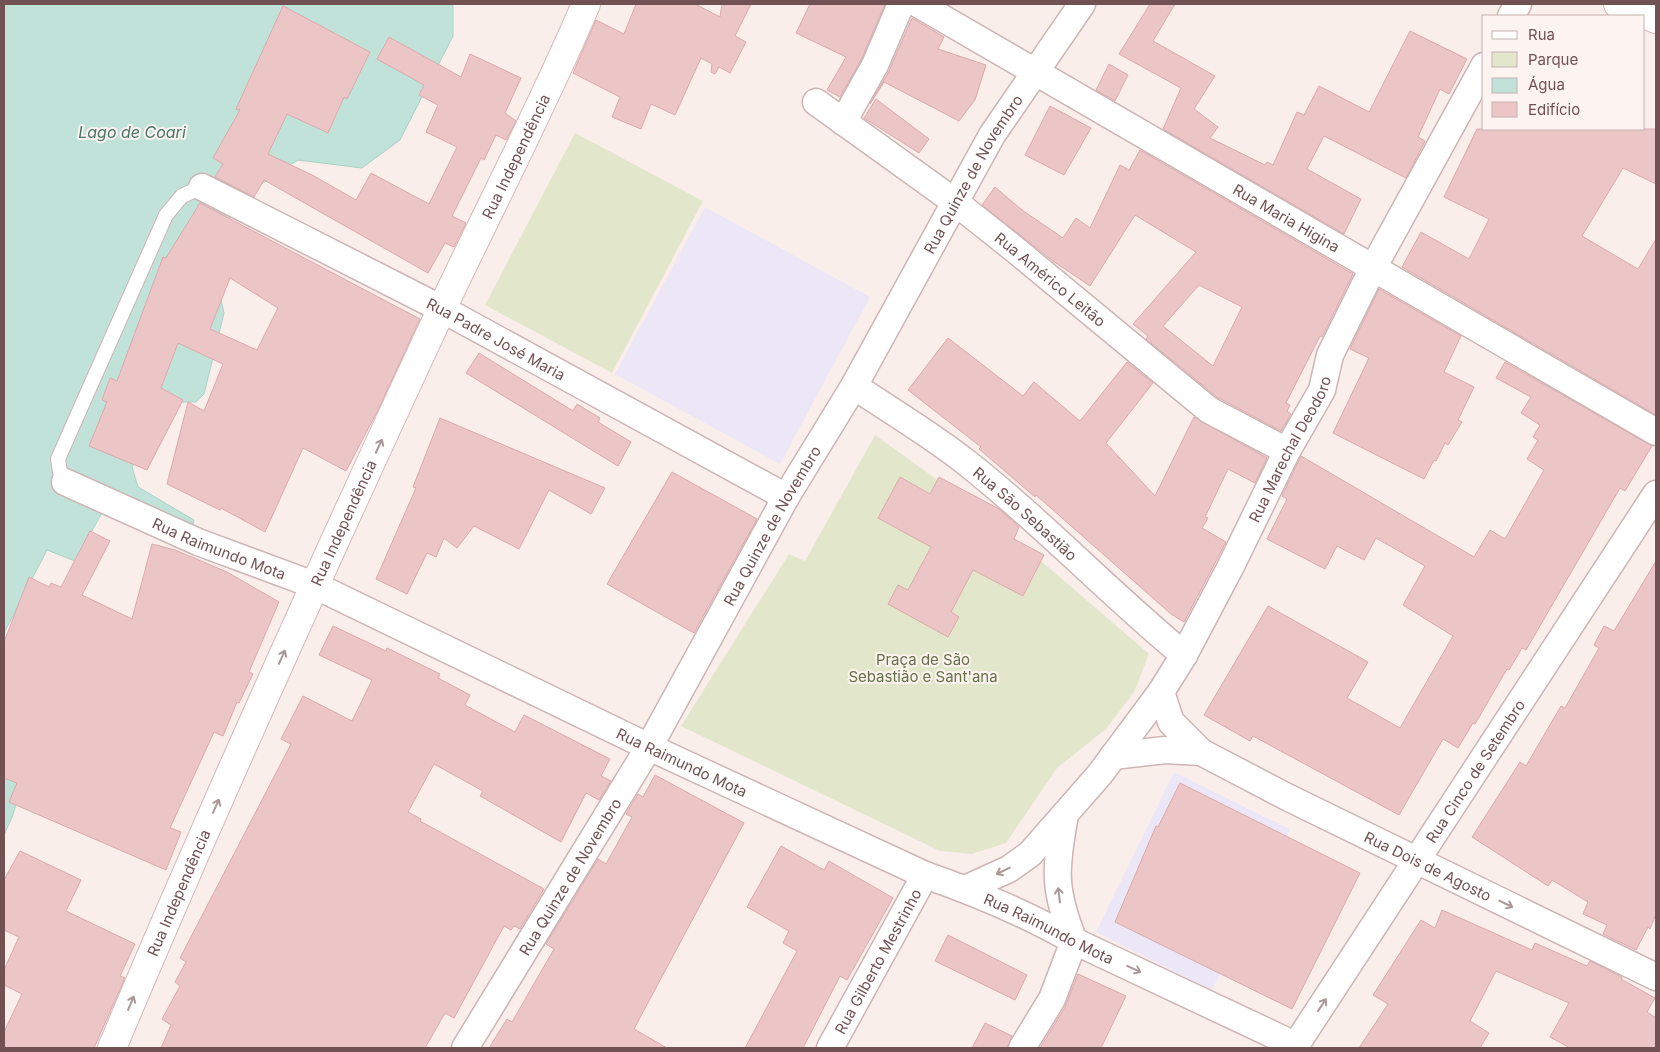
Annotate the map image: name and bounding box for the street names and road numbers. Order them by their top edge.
street label: Rua Independência [477,91,554,222]
street label: Rua Quinze de Novembro [919,91,1026,257]
street label: Rua Maria Higina [1230,179,1343,256]
street label: Rua Américo Leitão [991,228,1110,330]
street label: Rua Padre José Maria [424,293,569,384]
street label: Rua Marechal Deodoro [1244,374,1334,525]
street label: Rua Quinze de Novembro [719,442,825,609]
street label: Rua Independência [306,457,380,589]
street label: Rua São Sebastião [970,462,1081,564]
street label: Rua Raimundo Mota [149,513,289,583]
street label: Rua Cinco de Setembro [1421,696,1529,846]
street label: Rua Raimundo Mota [614,723,750,801]
street label: Rua Quinze de Novembro [515,794,625,959]
street label: Rua Independência [143,826,214,959]
street label: Rua Dois de Agosto [1361,827,1495,905]
street label: Rua Gilberto Mestrinho [830,885,925,1037]
street label: Rua Raimundo Mota [981,889,1117,968]

